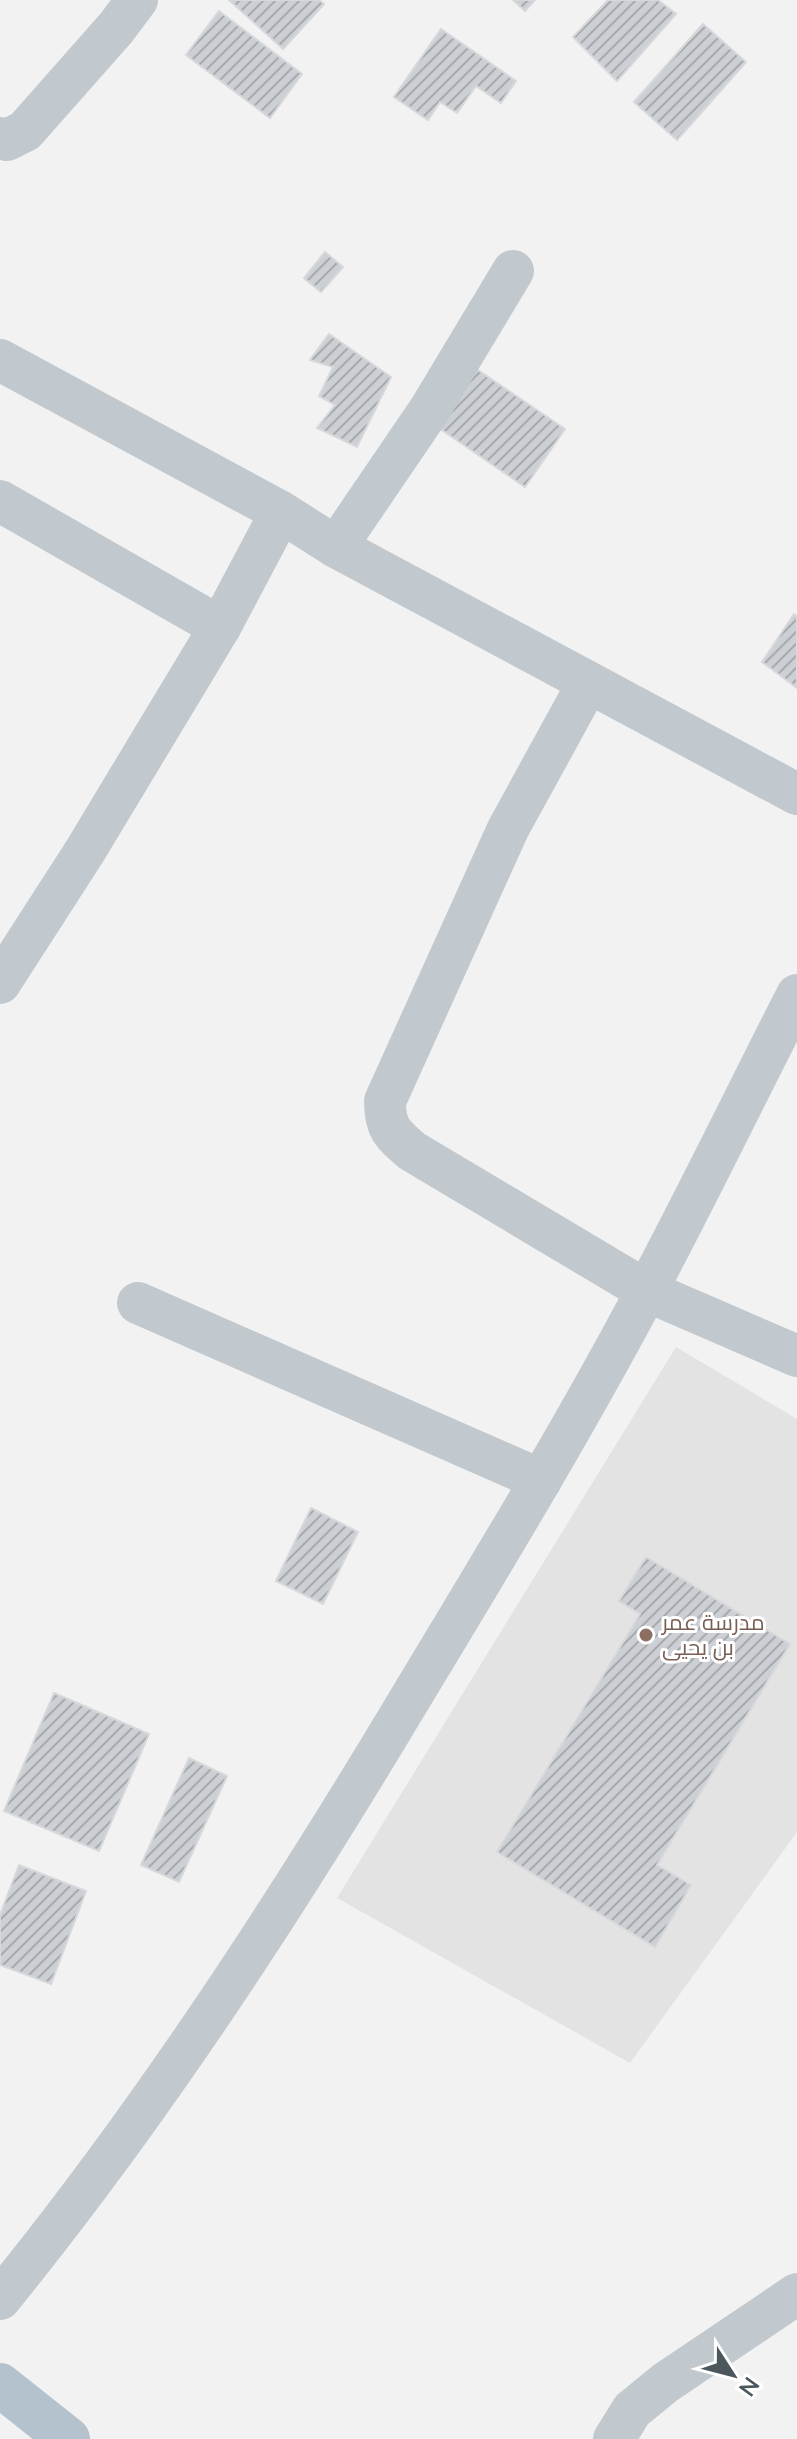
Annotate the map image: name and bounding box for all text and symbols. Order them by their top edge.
place label: مدرسة عمر بن يحيى [660,1608,765,1661]
marker: مدرسة عمر بن يحيى [637,1626,655,1644]
north arrow [693,2335,773,2415]
text: N [734,2372,765,2402]

